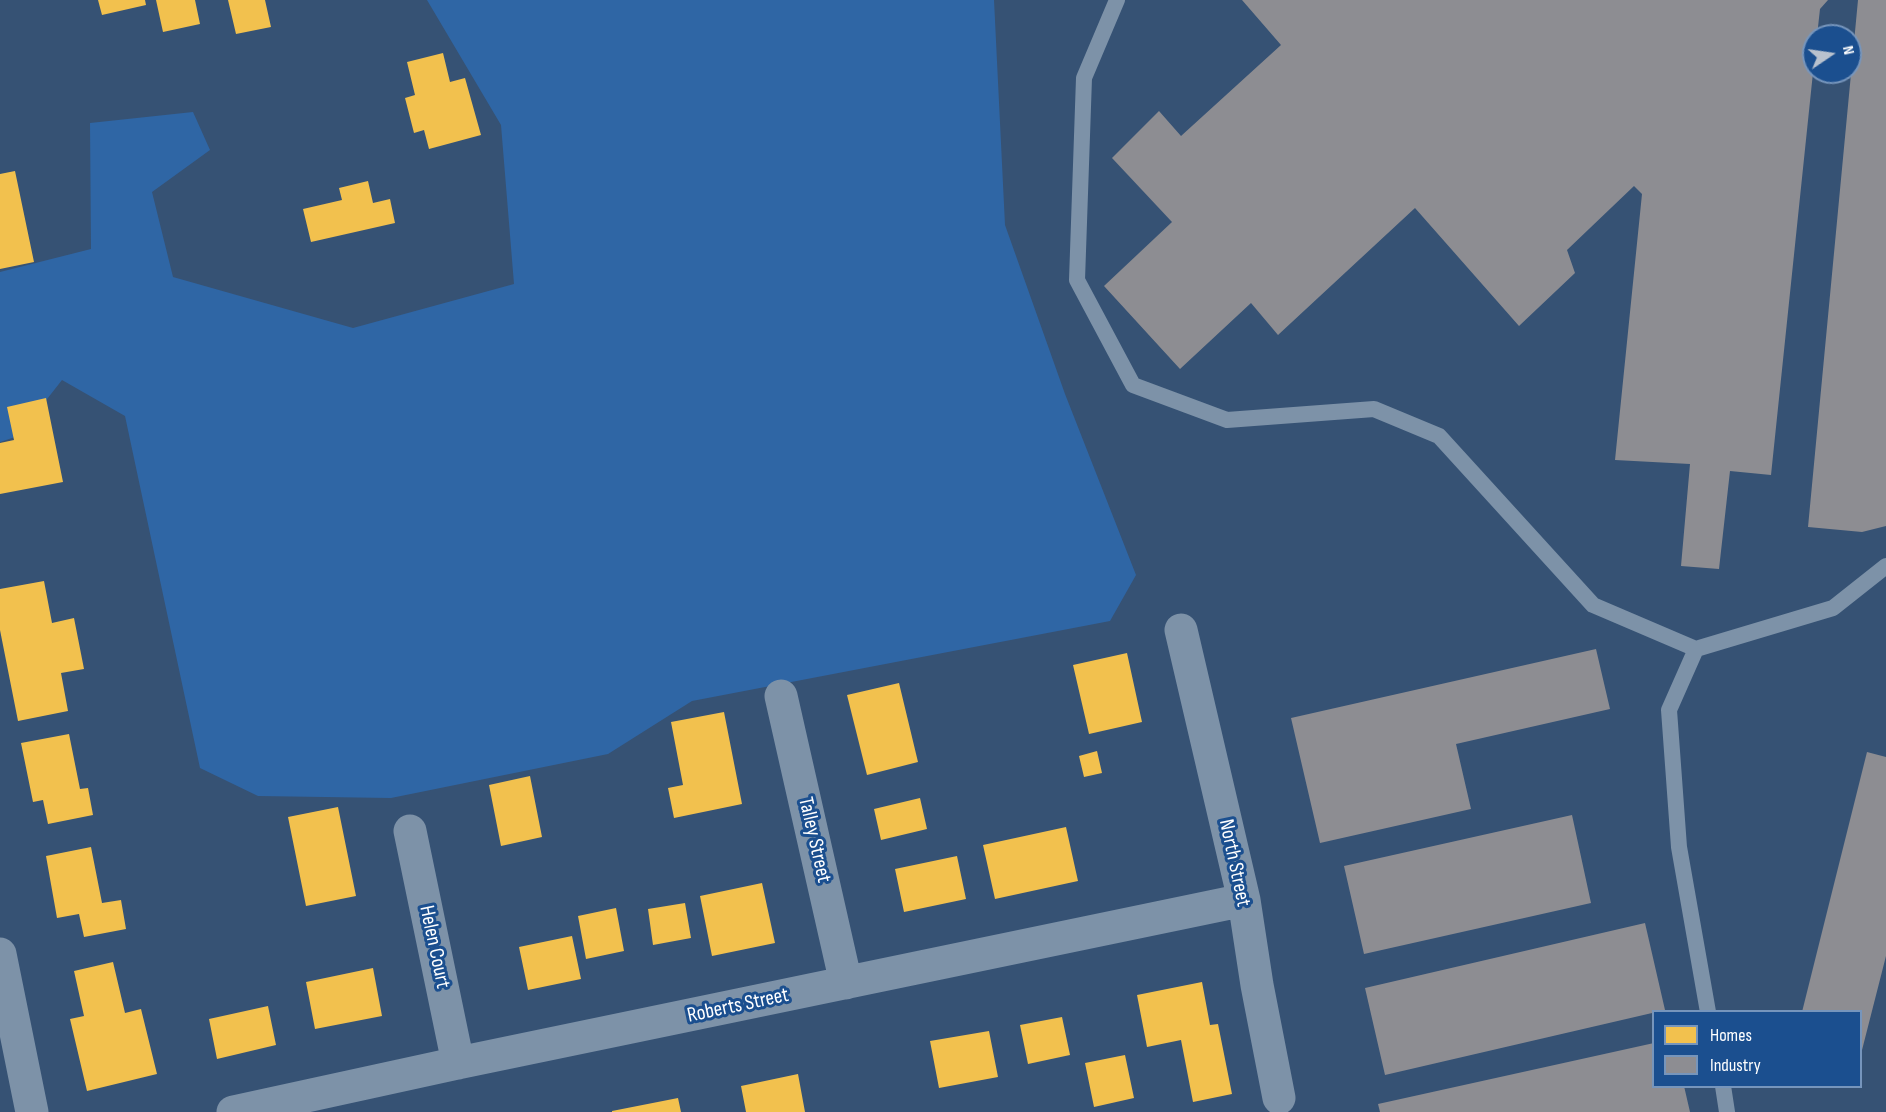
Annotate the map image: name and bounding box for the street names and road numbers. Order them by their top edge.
street label: Talley Street [792,795,836,885]
street label: North Street [1212,817,1256,909]
street label: Helen Court [413,903,455,991]
street label: Roberts Street [685,983,791,1029]

